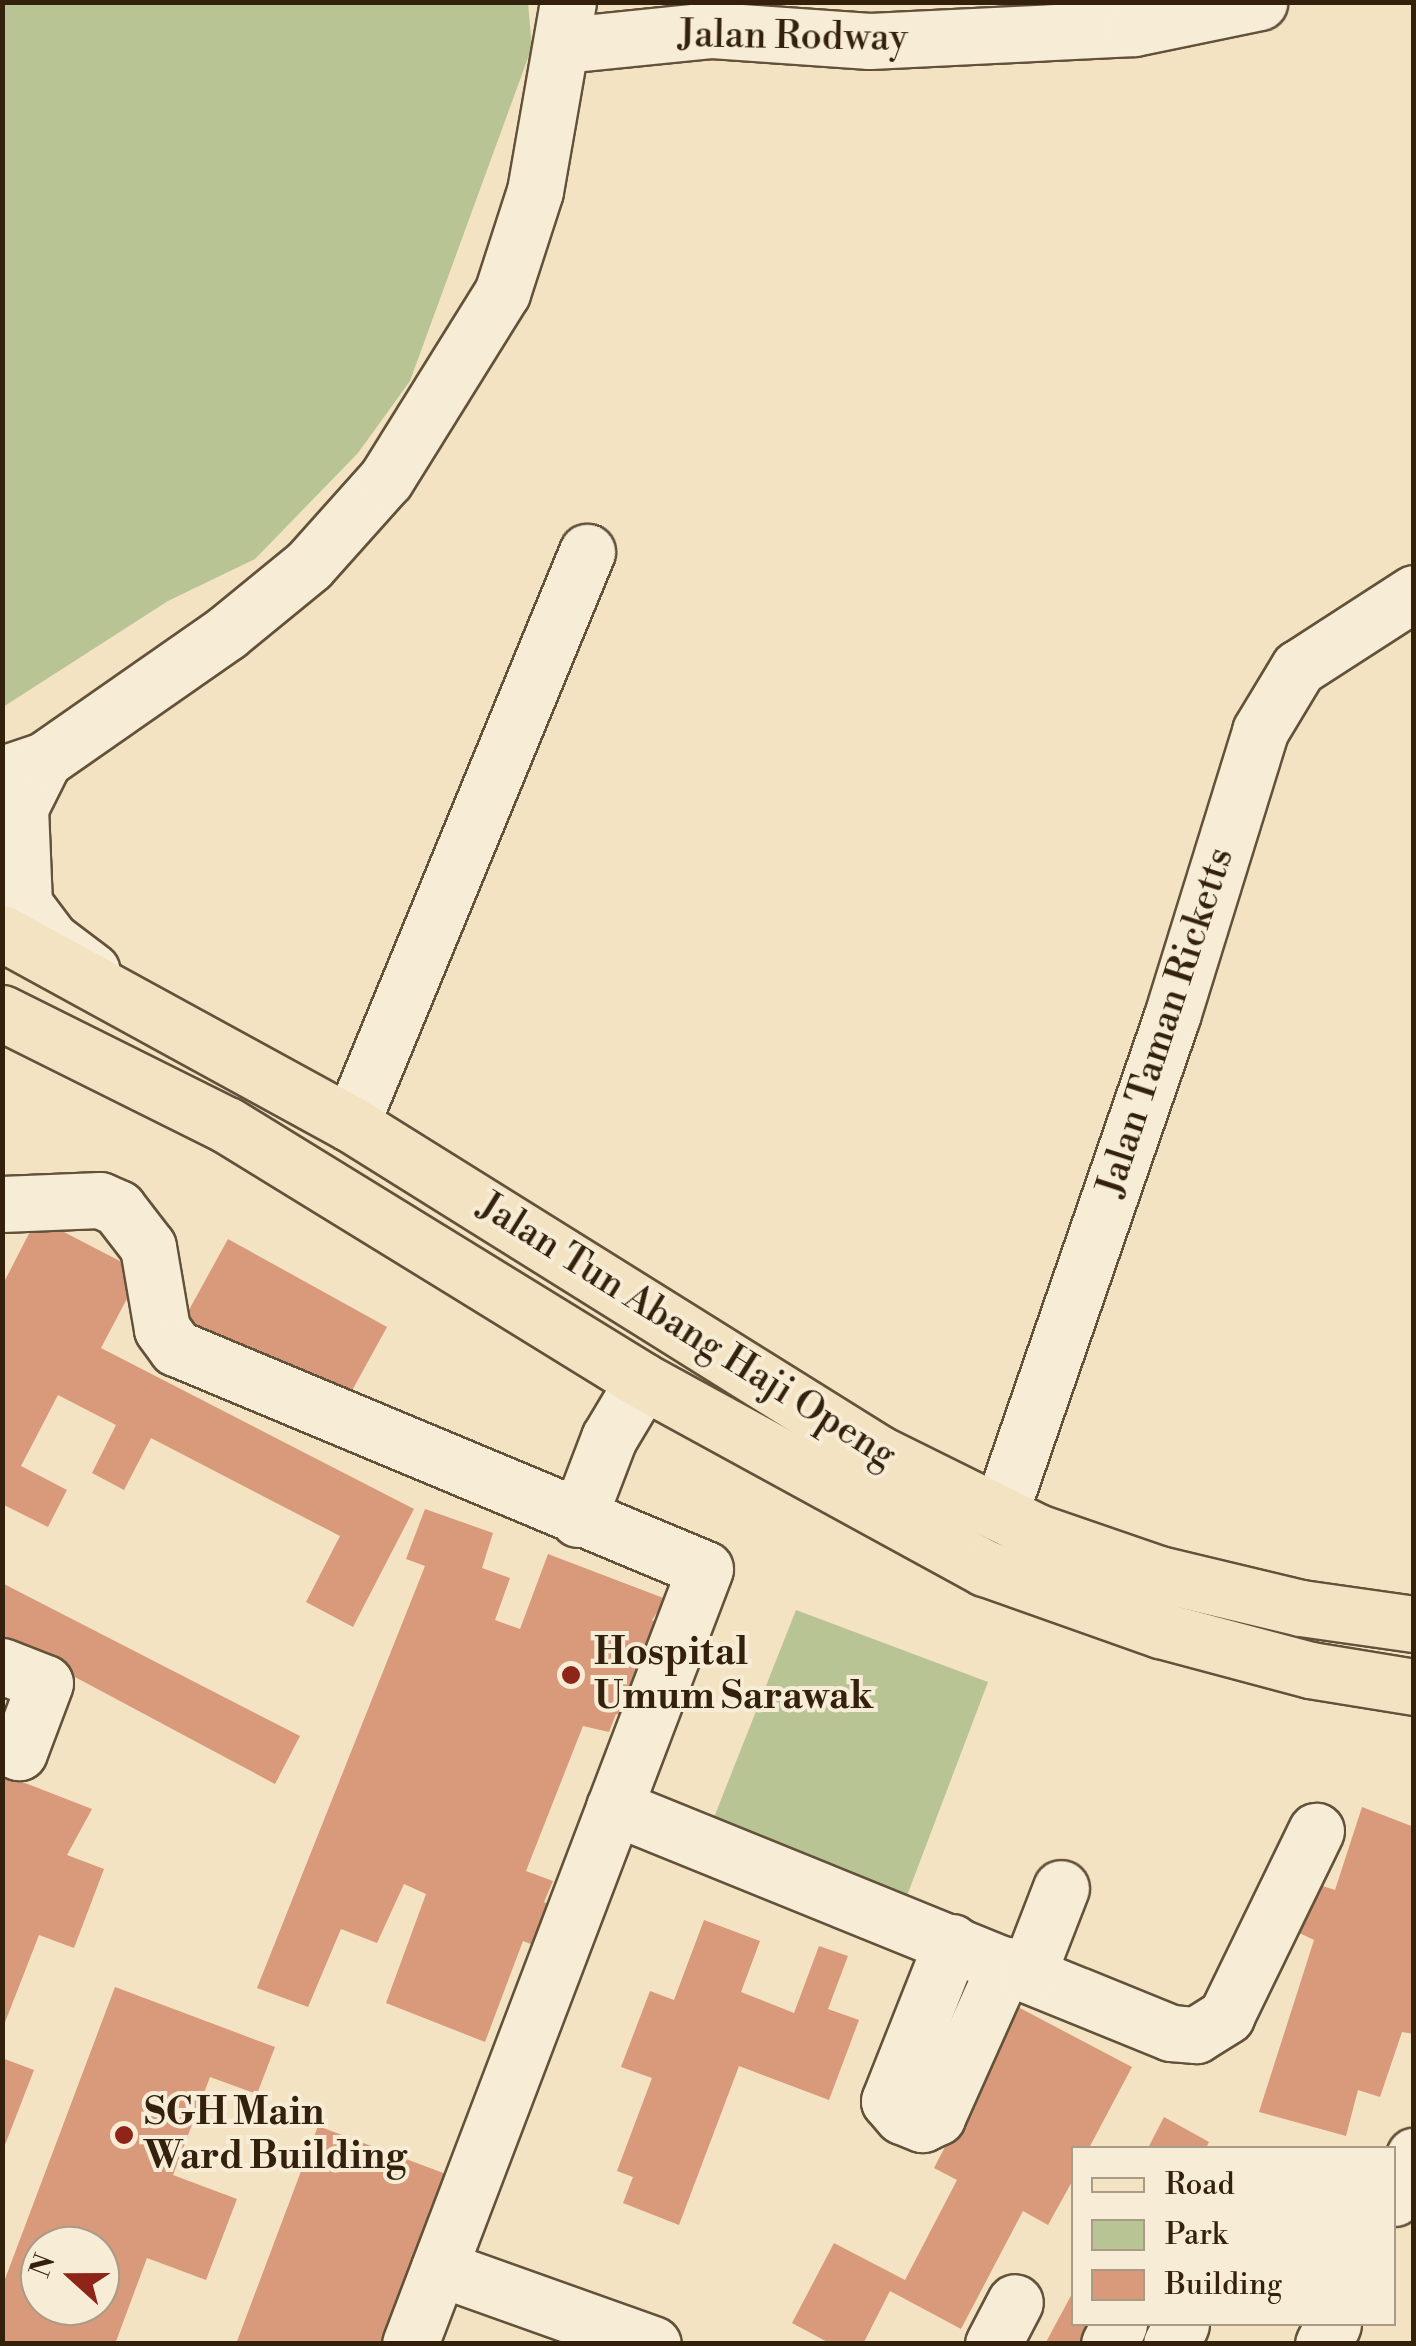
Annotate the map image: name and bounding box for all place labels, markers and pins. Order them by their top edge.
place label: Hospital Umum Sarawak [594,1630,873,1720]
marker: Hospital Umum Sarawak [558,1662,584,1688]
place label: SGH Main Ward Building [144,2090,407,2180]
marker: SGH Main Ward Building [113,2124,135,2146]

